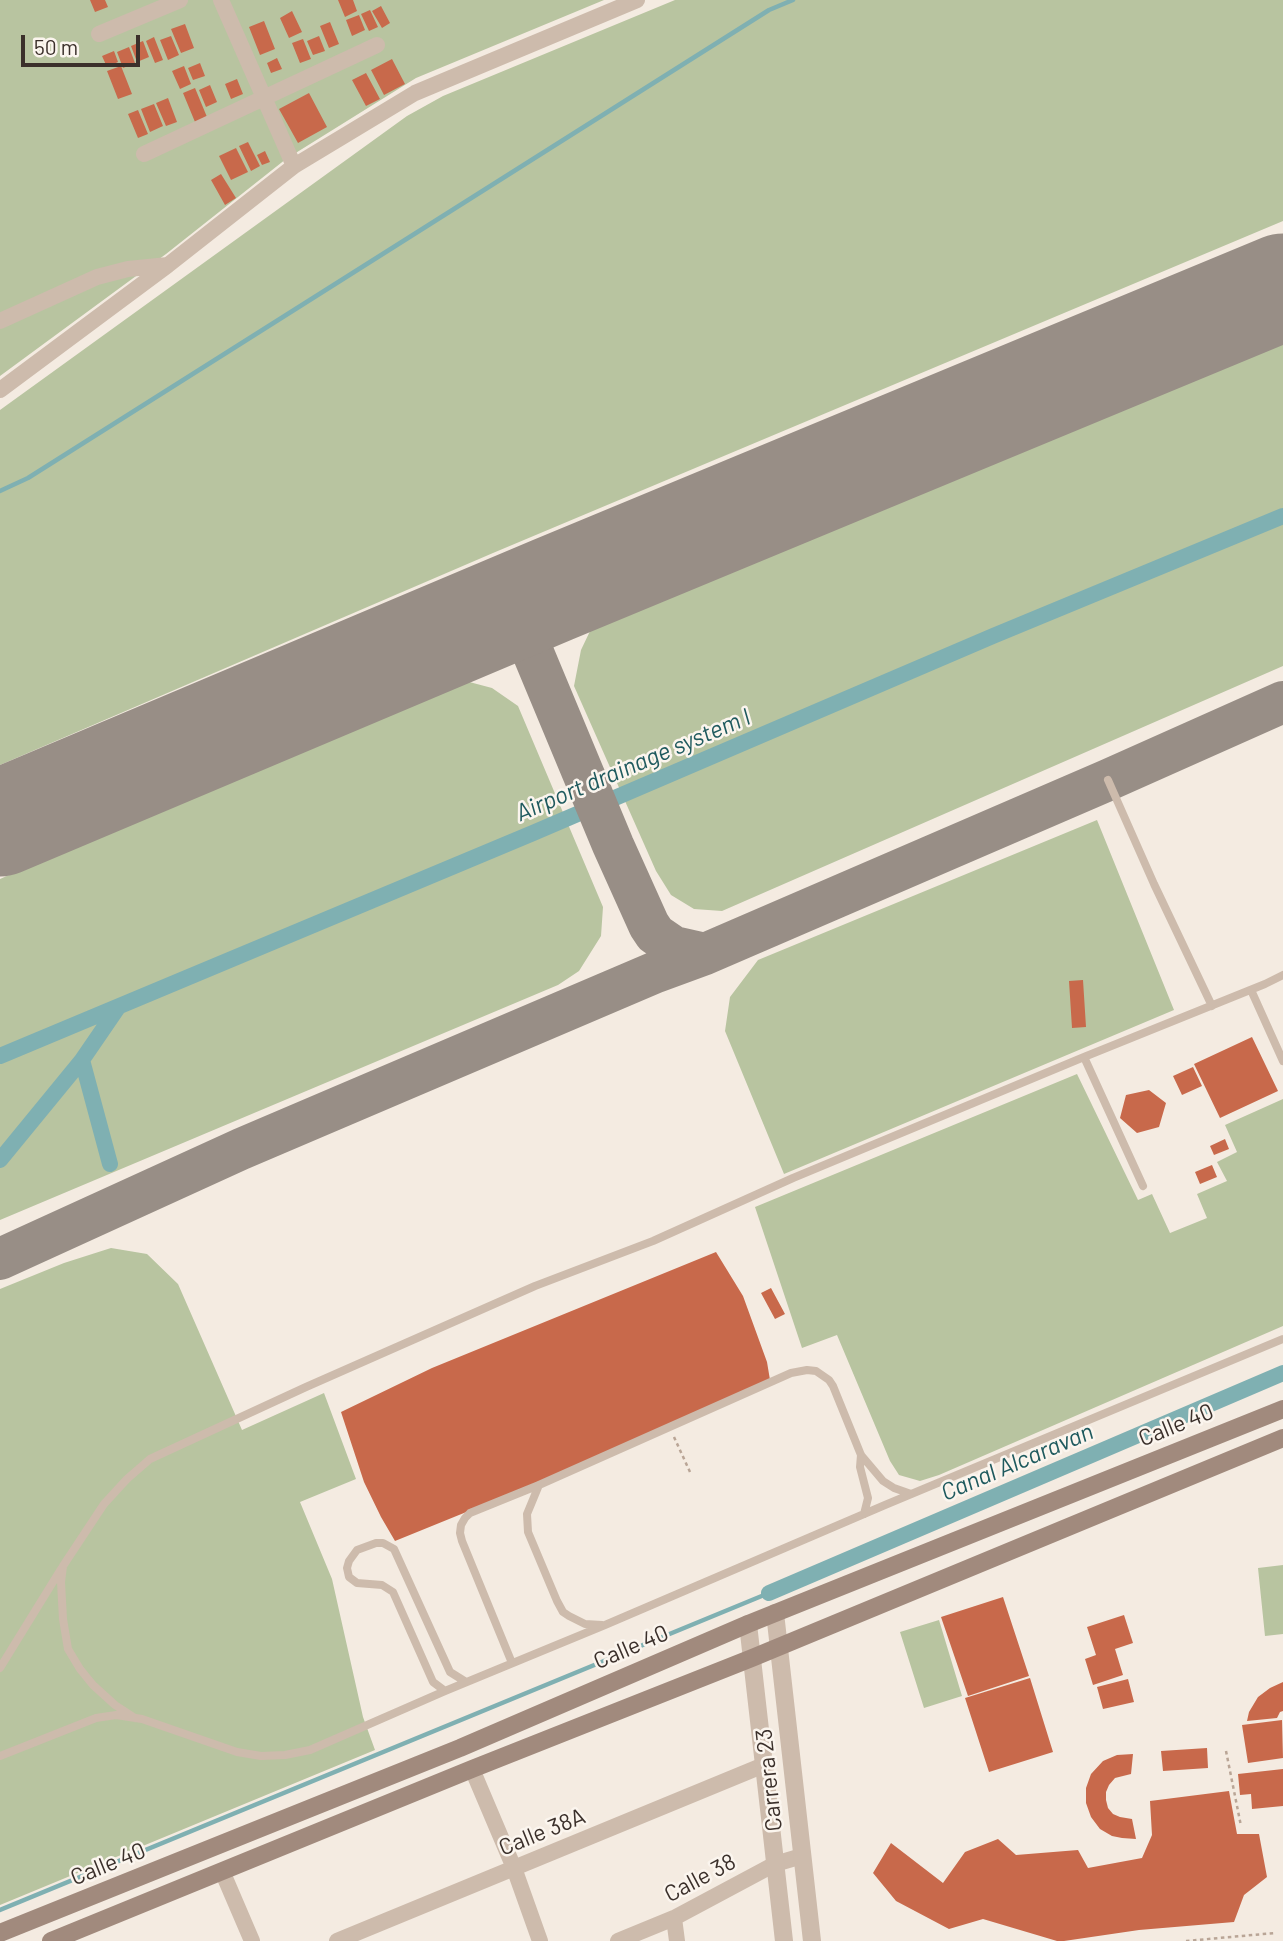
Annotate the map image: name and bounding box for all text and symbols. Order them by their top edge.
scale bar [24,21,144,65]
text: 50 m [34,34,78,59]
water label: Airport drainage system I [511,702,755,828]
street label: Calle 40 [1134,1397,1218,1453]
water label: Canal Alcaravan [936,1417,1098,1507]
street label: Calle 40 [589,1619,673,1675]
street label: Carrera 23 [750,1727,788,1833]
street label: Calle 38A [495,1802,589,1862]
street label: Calle 40 [66,1836,150,1892]
street label: Calle 38 [660,1848,740,1908]

